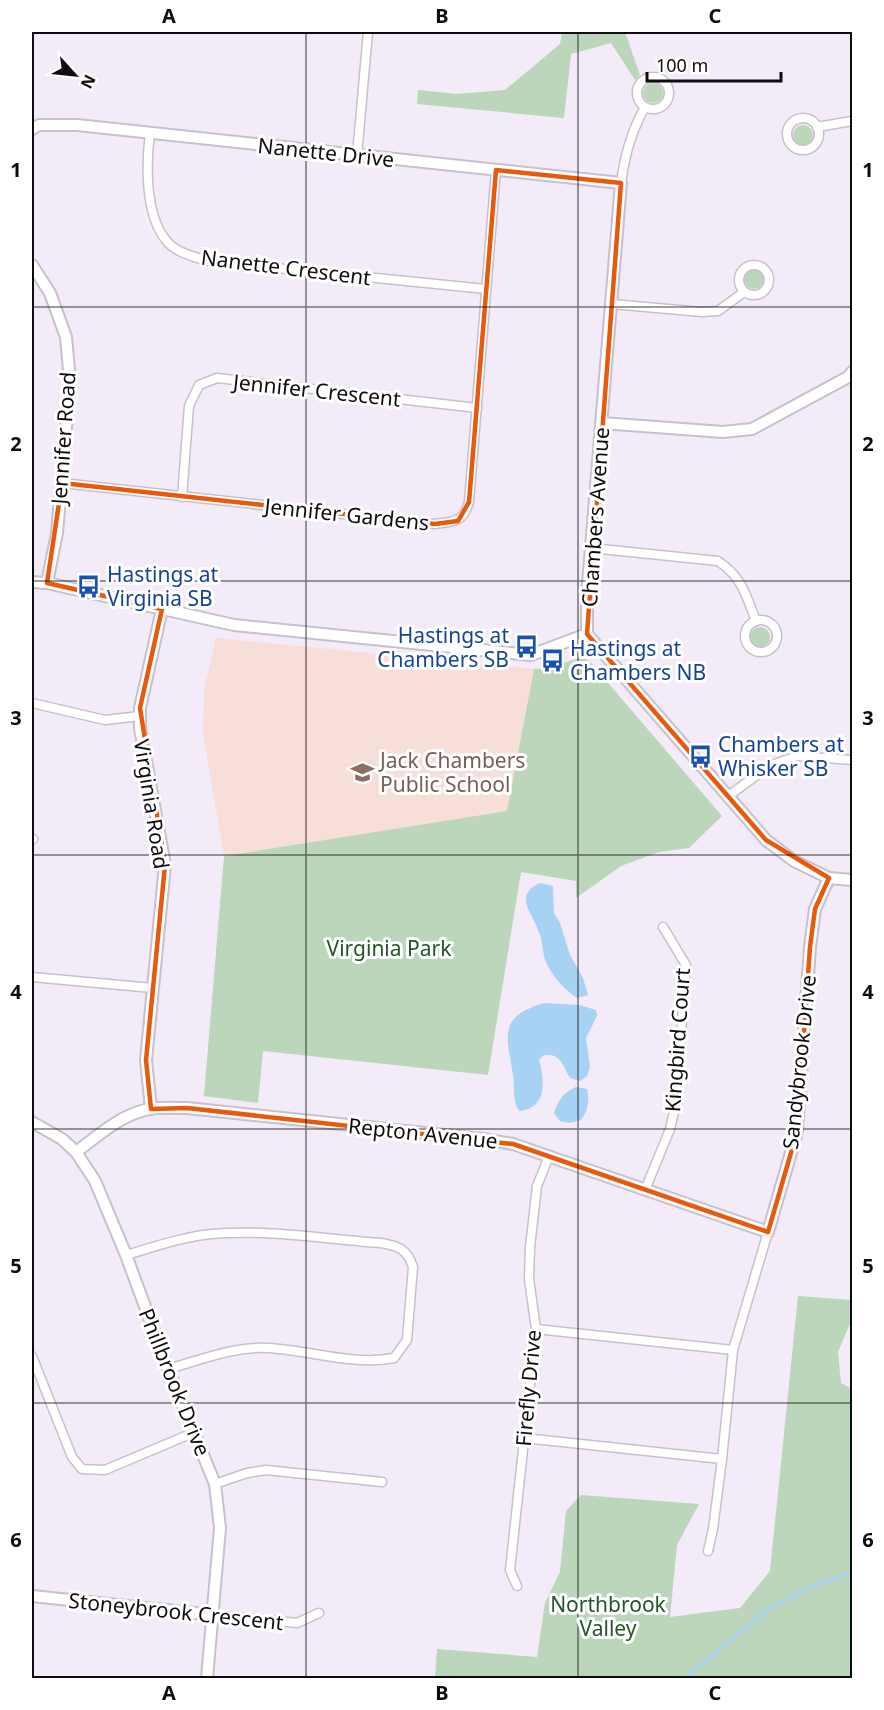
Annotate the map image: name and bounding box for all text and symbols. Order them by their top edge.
text: A [162,2,176,29]
text: B [435,2,449,29]
text: C [709,2,722,29]
north arrow [45,45,105,105]
scale bar [647,45,780,83]
text: 100 m [656,53,708,77]
text: N [76,71,101,93]
street label: Nanette Drive [256,131,396,173]
text: 1 [10,156,22,183]
text: 1 [862,156,874,183]
street label: Nanette Crescent [199,243,373,291]
street label: Jennifer Crescent [230,367,402,413]
street label: Jennifer Road [44,371,82,507]
street label: Chambers Avenue [575,426,615,608]
text: 2 [10,430,22,457]
text: 2 [862,430,874,457]
street label: Jennifer Gardens [261,491,431,537]
place label: Hastings at Virginia SB [107,560,219,612]
bus stop icon: Hastings at Virginia SB [76,573,102,599]
place label: Hastings at Chambers SB [377,621,509,673]
bus stop icon: Hastings at Chambers SB [514,634,540,660]
place label: Hastings at Chambers NB [570,634,706,686]
bus stop icon: Hastings at Chambers NB [539,647,565,673]
text: 3 [10,704,22,731]
text: 3 [862,704,874,731]
place label: Chambers at Whisker SB [718,730,844,782]
street label: Virginia Road [128,737,176,871]
bus stop icon: Chambers at Whisker SB [687,743,713,769]
place label: Jack Chambers Public School [378,746,525,798]
school or university icon: Jack Chambers Public School [349,759,375,785]
park label: Virginia Park [327,934,452,962]
street label: Kingbird Court [658,967,696,1113]
street label: Sandybrook Drive [776,973,822,1151]
text: 4 [10,978,22,1005]
text: 4 [862,978,874,1005]
street label: Repton Avenue [347,1111,499,1155]
text: 5 [10,1252,22,1279]
text: 5 [862,1252,874,1279]
street label: Phillbrook Drive [133,1304,217,1460]
street label: Firefly Drive [509,1328,547,1448]
text: 6 [10,1526,22,1553]
text: 6 [862,1526,874,1553]
street label: Stoneybrook Crescent [67,1586,285,1636]
park label: Northbrook Valley [550,1590,667,1642]
text: A [162,1679,176,1706]
text: B [435,1679,449,1706]
text: C [709,1679,722,1706]

